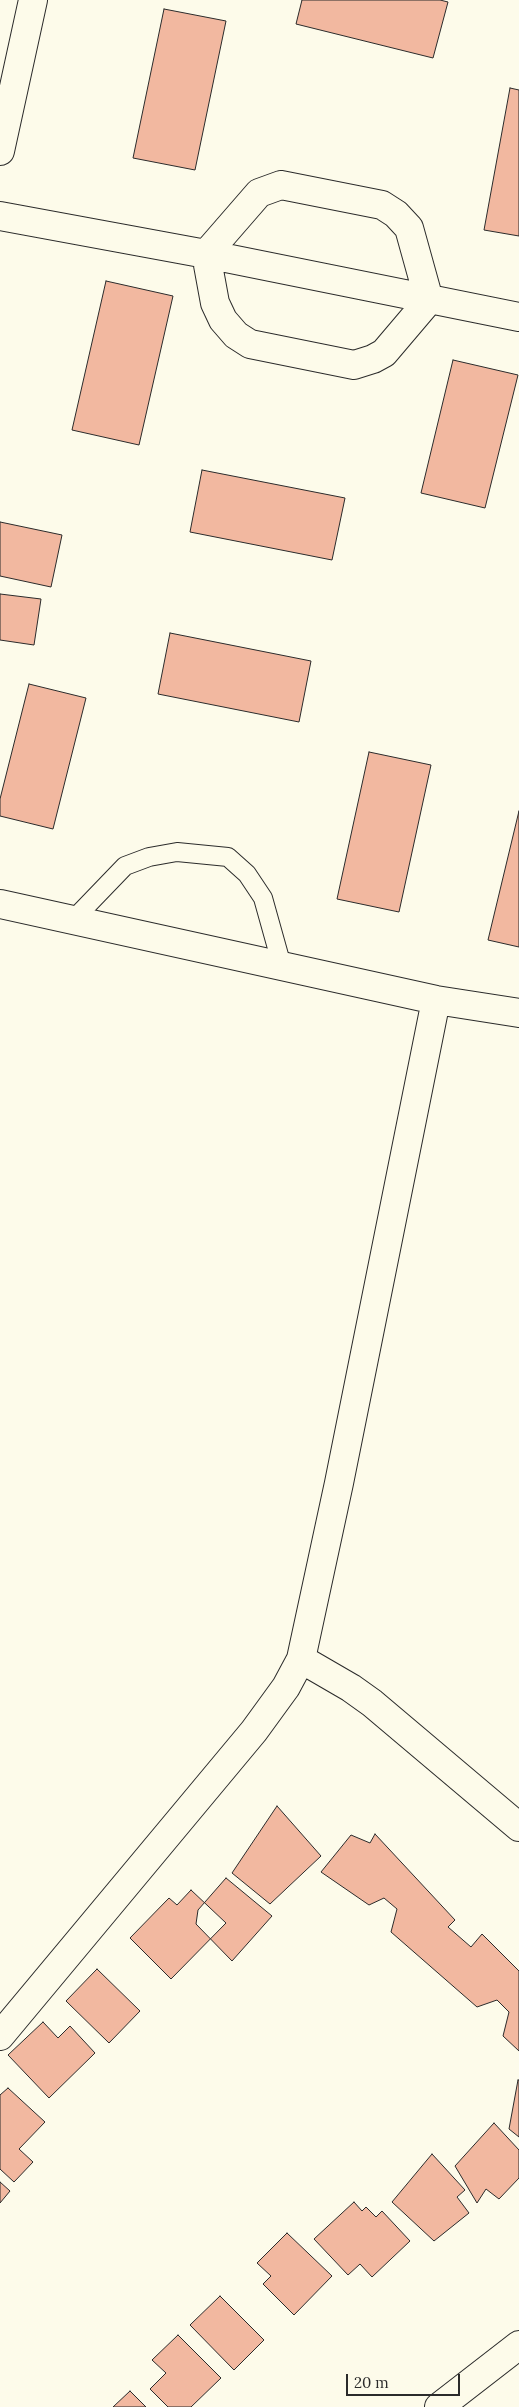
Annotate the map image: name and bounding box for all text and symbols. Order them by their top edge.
scale bar [349,2364,463,2396]
text: 20 m [354,2373,389,2392]

